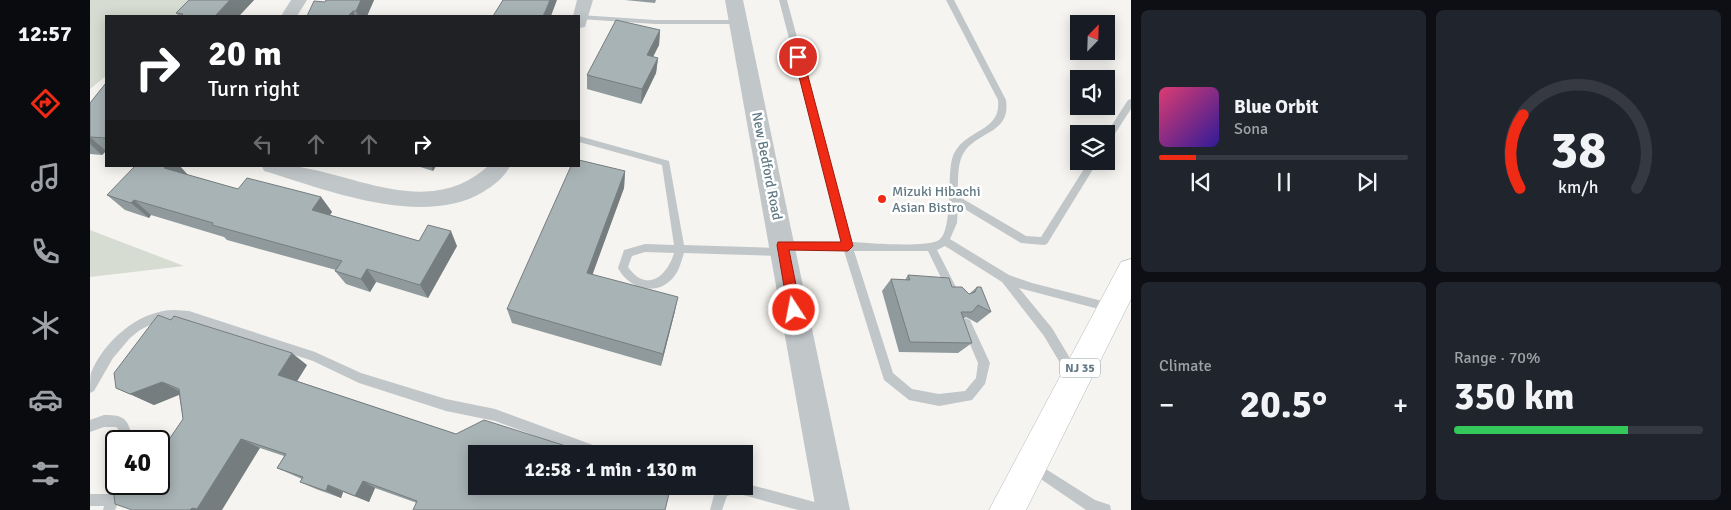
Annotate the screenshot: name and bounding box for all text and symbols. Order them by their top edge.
north arrow [1070,15,1115,60]
map controls [1070,15,1115,170]
text: 12:57 [18,20,72,47]
text: 20 m [208,32,282,75]
icon: right [125,35,190,100]
pin [777,36,819,78]
icon: arrive [784,43,812,71]
button: sound [1070,70,1115,115]
text: Turn right [208,75,300,102]
icon: directions [28,86,63,121]
text: Blue Orbit [1234,95,1318,119]
street label: New Bedford Road [748,110,786,222]
text: 38 [1550,118,1607,182]
text: Sona [1234,119,1268,139]
button: layers [1070,125,1115,170]
icon: left [249,130,277,158]
icon: ahead [302,130,330,158]
icon: ahead [355,130,383,158]
icon: right [408,130,436,158]
icon: music [28,160,63,195]
icon: previous [1187,168,1215,196]
icon: pause [1270,168,1298,196]
icon: next [1353,168,1381,196]
text: km/h [1558,176,1599,198]
place label: Mizuki Hibachi Asian Bistro [892,183,981,216]
marker: Mizuki Hibachi Asian Bistro [876,193,888,205]
icon: phone [28,234,63,269]
position arrow [767,283,819,335]
icon: climate [28,308,63,343]
text: Range · 70% [1454,348,1540,368]
text: Climate [1159,356,1212,376]
road number: NJ 35 [1060,358,1100,378]
text: 350 km [1454,373,1575,420]
text: 20.5° [1240,381,1327,428]
icon: car [28,382,63,417]
text: − [1159,388,1174,422]
text: + [1393,388,1408,422]
speed limit sign: 40 [105,430,170,495]
icon: filters [28,456,63,491]
text: 12:58 · 1 min · 130 m [524,458,697,482]

